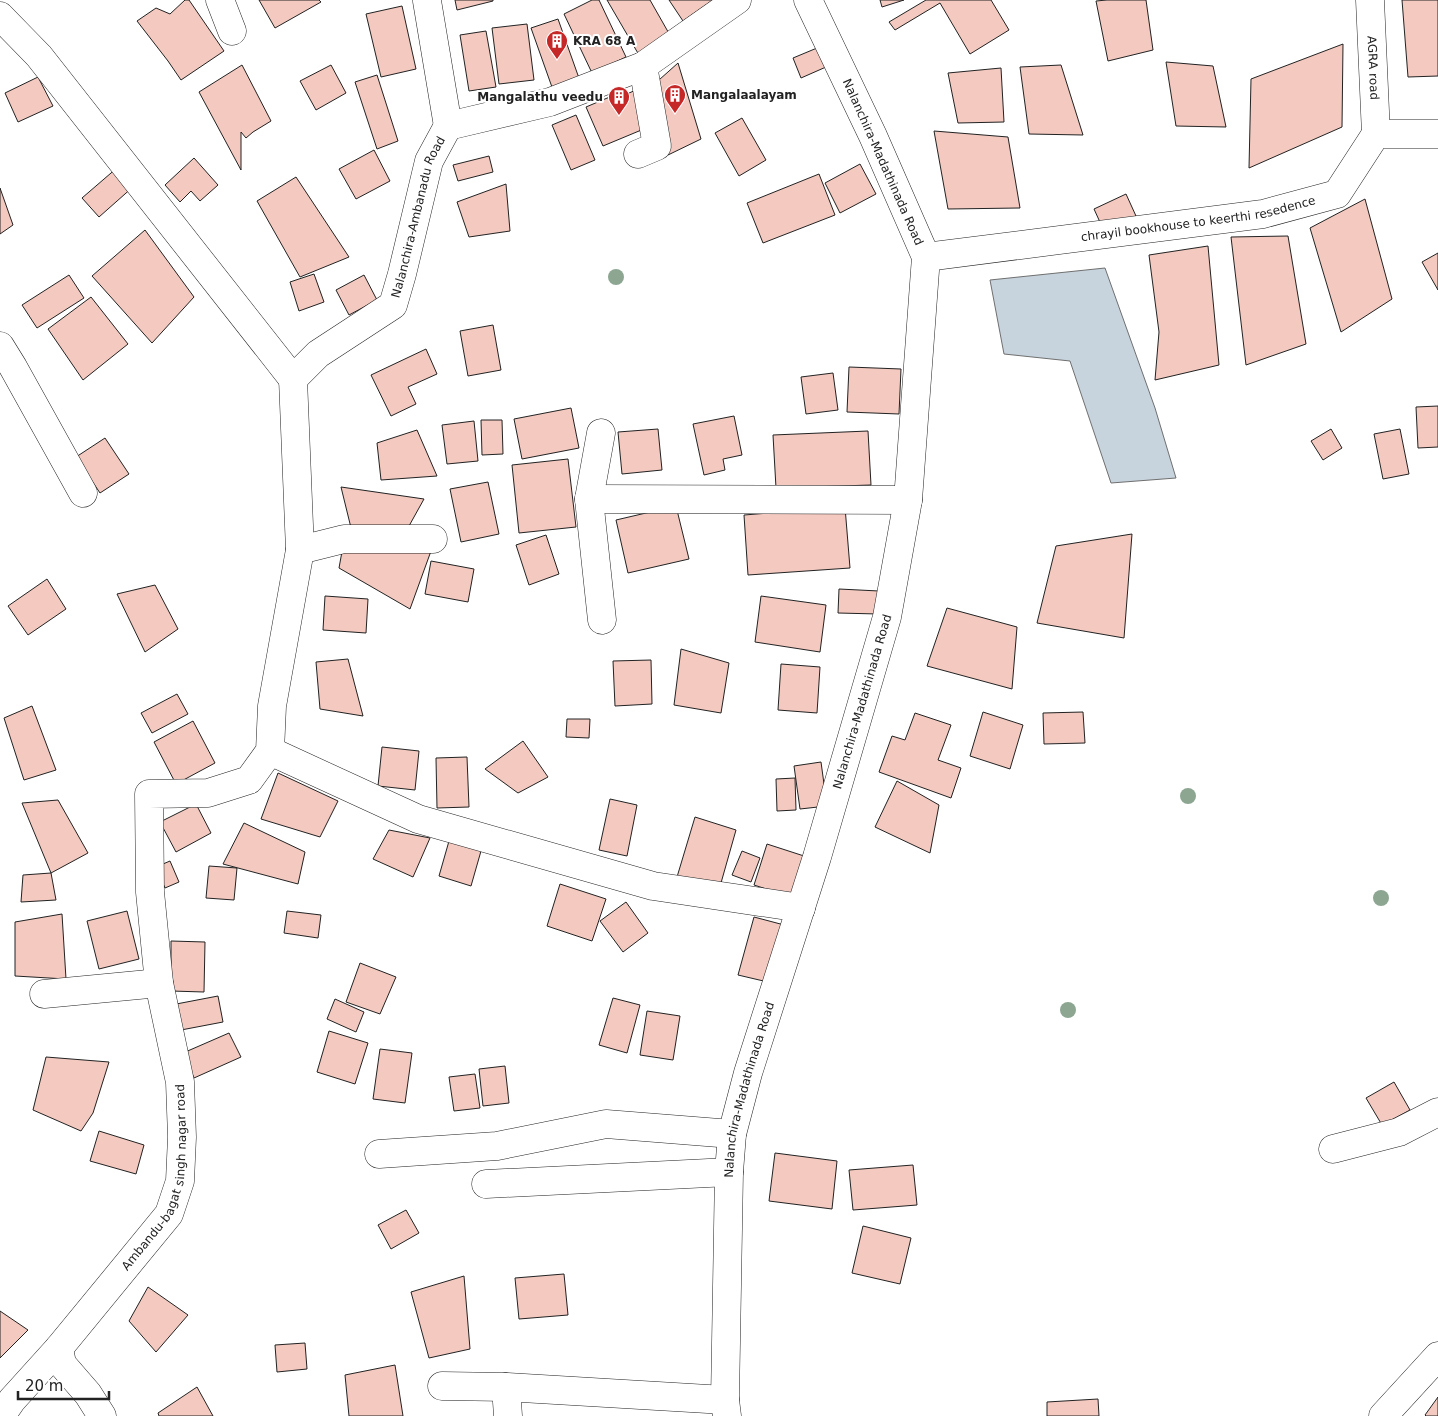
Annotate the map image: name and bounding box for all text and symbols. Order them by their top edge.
building icon: KRA 68 A [545,29,569,60]
place label: KRA 68 A [573,34,636,48]
street label: AGRA road [1365,36,1381,100]
street label: Nalanchira-Madathinada Road [840,76,926,248]
building icon: Mangalaalayam [663,83,687,114]
building icon: Mangalathu veedu [607,85,631,116]
place label: Mangalaalayam [691,88,797,102]
place label: Mangalathu veedu [477,90,603,104]
street label: Nalanchira-Ambanadu Road [388,134,448,299]
street label: chrayil bookhouse to keerthi resedence [1080,193,1317,244]
street label: Nalanchira-Madathinada Road [830,613,894,790]
street label: Nalanchira-Madathinada Road [722,1000,777,1178]
street label: Ambandu-bagat singh nagar road [119,1084,189,1273]
scale bar [18,1368,109,1400]
text: 20 m [25,1377,63,1395]

